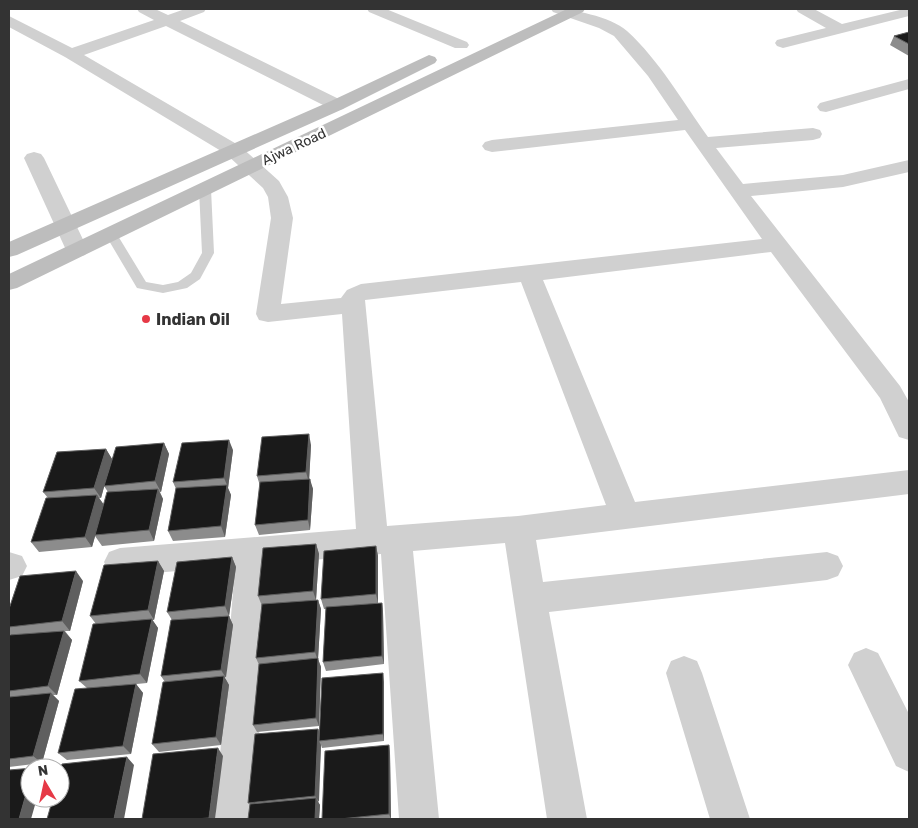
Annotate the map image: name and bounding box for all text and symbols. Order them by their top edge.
street label: Ajwa Road [259,125,329,169]
place label: Indian Oil [156,310,230,329]
marker: Indian Oil [140,313,152,325]
north arrow [20,758,70,808]
text: N [37,761,49,780]

